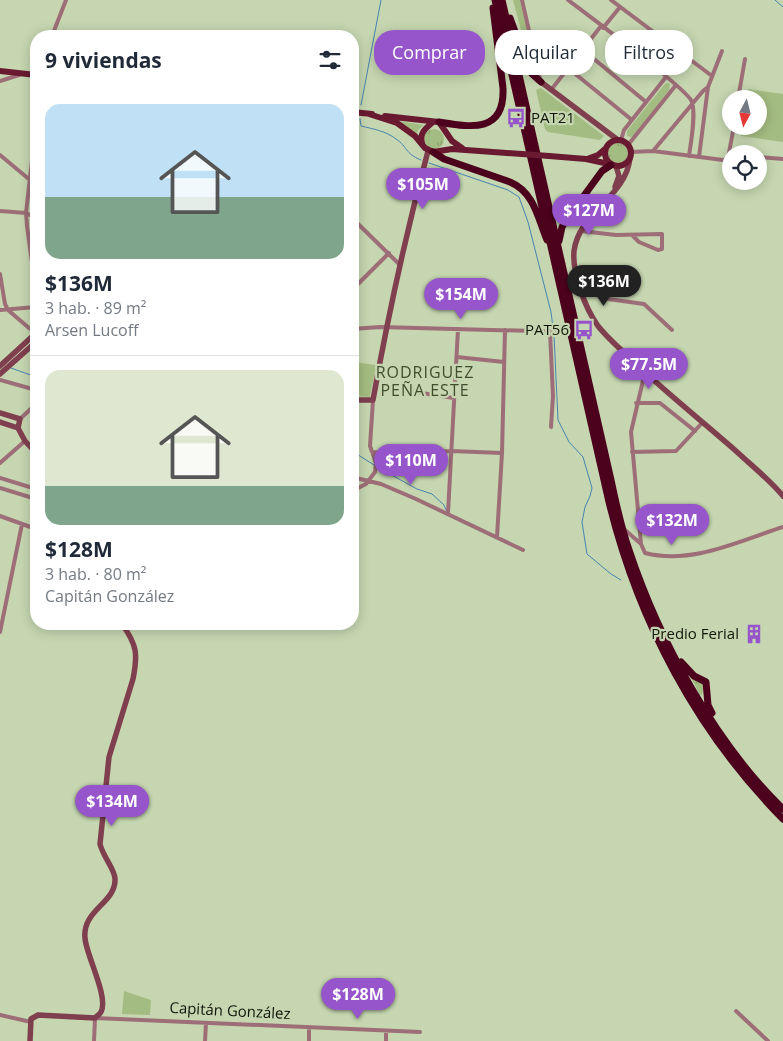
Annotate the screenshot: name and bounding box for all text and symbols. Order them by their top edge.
chip: Comprar [374,30,485,75]
chip: Alquilar [495,30,595,75]
chip: Filtros [605,30,693,75]
text: 9 viviendas [45,46,162,74]
icon: filters [316,46,344,74]
north arrow [722,90,768,135]
map controls [722,90,767,190]
bus stop icon: PAT21 [505,107,527,129]
place label: PAT21 [531,107,575,127]
icon: home [150,137,240,227]
button: locate [722,145,767,190]
pin: $105M [388,168,458,210]
text: $105M [397,173,449,195]
pin: $127M [554,194,624,236]
text: $127M [563,199,615,221]
pin: $136M [569,264,639,307]
text: $136M [45,269,113,297]
text: $136M [578,270,630,292]
pin: $154M [426,278,496,320]
text: $154M [435,283,487,305]
text: 3 hab. · 89 m² [45,297,146,319]
text: Arsen Lucoff [45,319,138,341]
place label: PAT56 [525,319,569,339]
bus stop icon: PAT56 [573,319,595,341]
pin: $77.5M [608,348,690,390]
text: $77.5M [621,353,677,375]
district label: RODRIGUEZ PEÑA ESTE [376,361,474,401]
icon: home [150,402,240,492]
pin: $110M [376,444,446,486]
text: $110M [385,449,437,471]
pin: $132M [637,504,707,546]
text: $132M [646,509,698,531]
text: $128M [45,535,113,563]
text: 3 hab. · 80 m² [45,563,146,585]
text: Capitán González [45,585,174,607]
place label: Predio Ferial [651,623,739,643]
building icon: Predio Ferial [743,623,765,645]
pin: $134M [77,784,147,827]
text: $134M [86,790,138,812]
pin: $128M [323,978,393,1020]
text: $128M [332,983,384,1005]
street label: Capitán González [169,997,291,1023]

